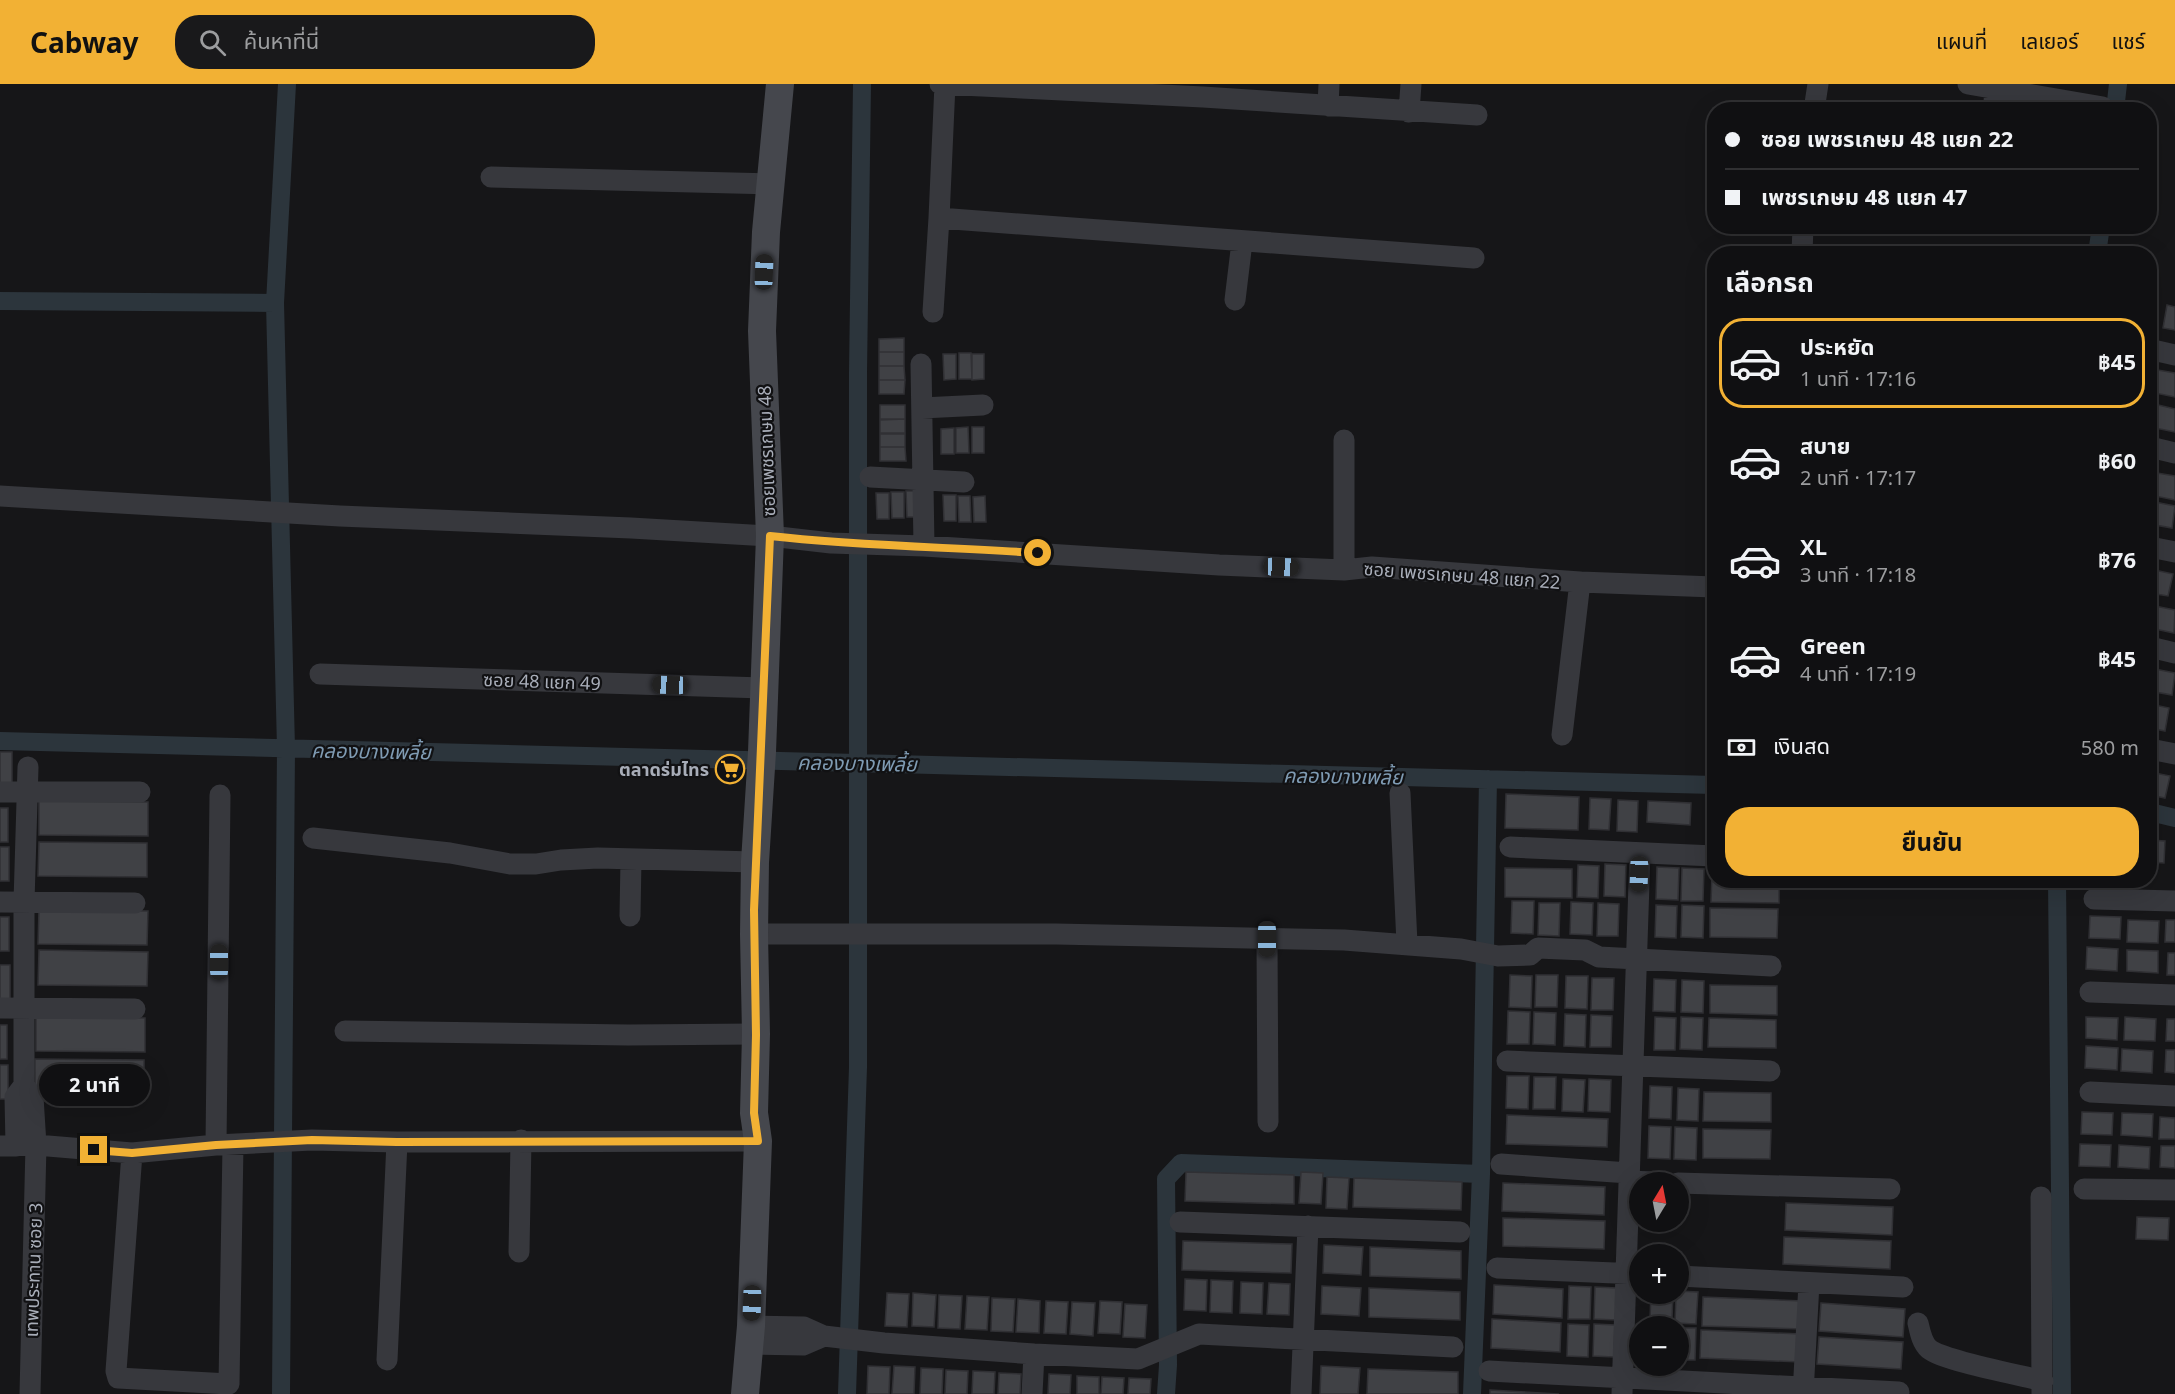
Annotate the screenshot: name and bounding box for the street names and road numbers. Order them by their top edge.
street label: ซอยเพชรเกษม 48 [752,385,780,517]
street label: ซอย เพชรเกษม 48 แยก 22 [1363,556,1561,594]
street label: ซอย 48 แยก 49 [483,667,601,695]
street label: เทพประทาน ซอย 3 [19,1202,47,1338]

